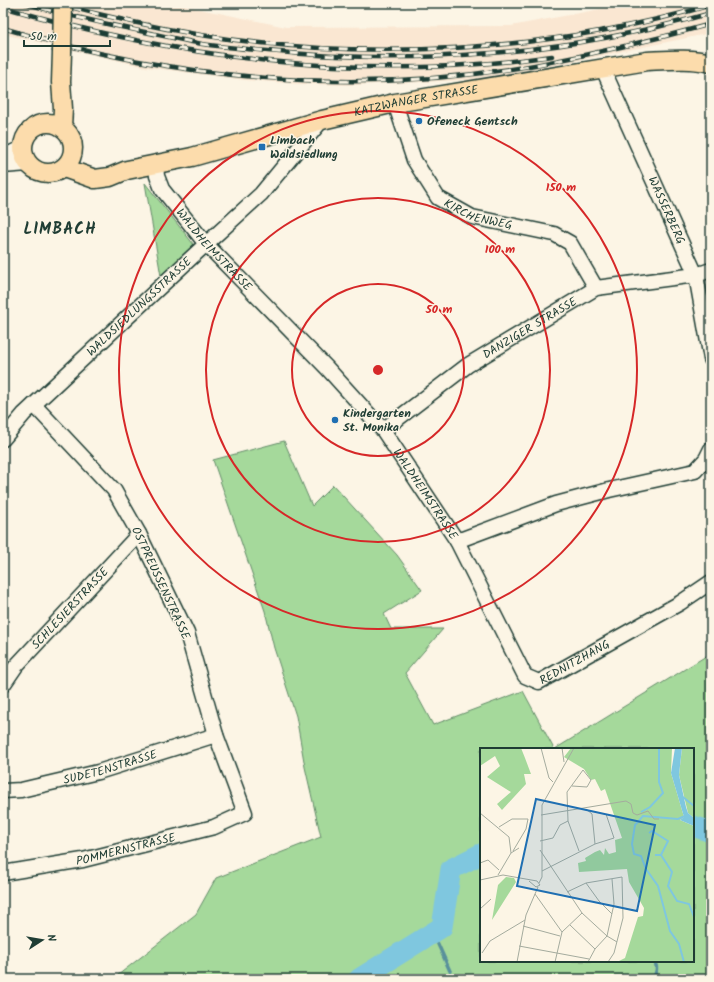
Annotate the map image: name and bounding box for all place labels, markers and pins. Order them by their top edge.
place label: Ofeneck Gentsch [427,112,518,131]
marker: Ofeneck Gentsch [414,116,424,126]
place label: Limbach Waldsiedlung [270,131,338,164]
marker: Limbach Waldsiedlung [257,142,267,152]
centre of rings [371,363,385,377]
place label: Kindergarten St. Monika [343,404,411,437]
marker: Kindergarten St. Monika [330,415,340,425]

